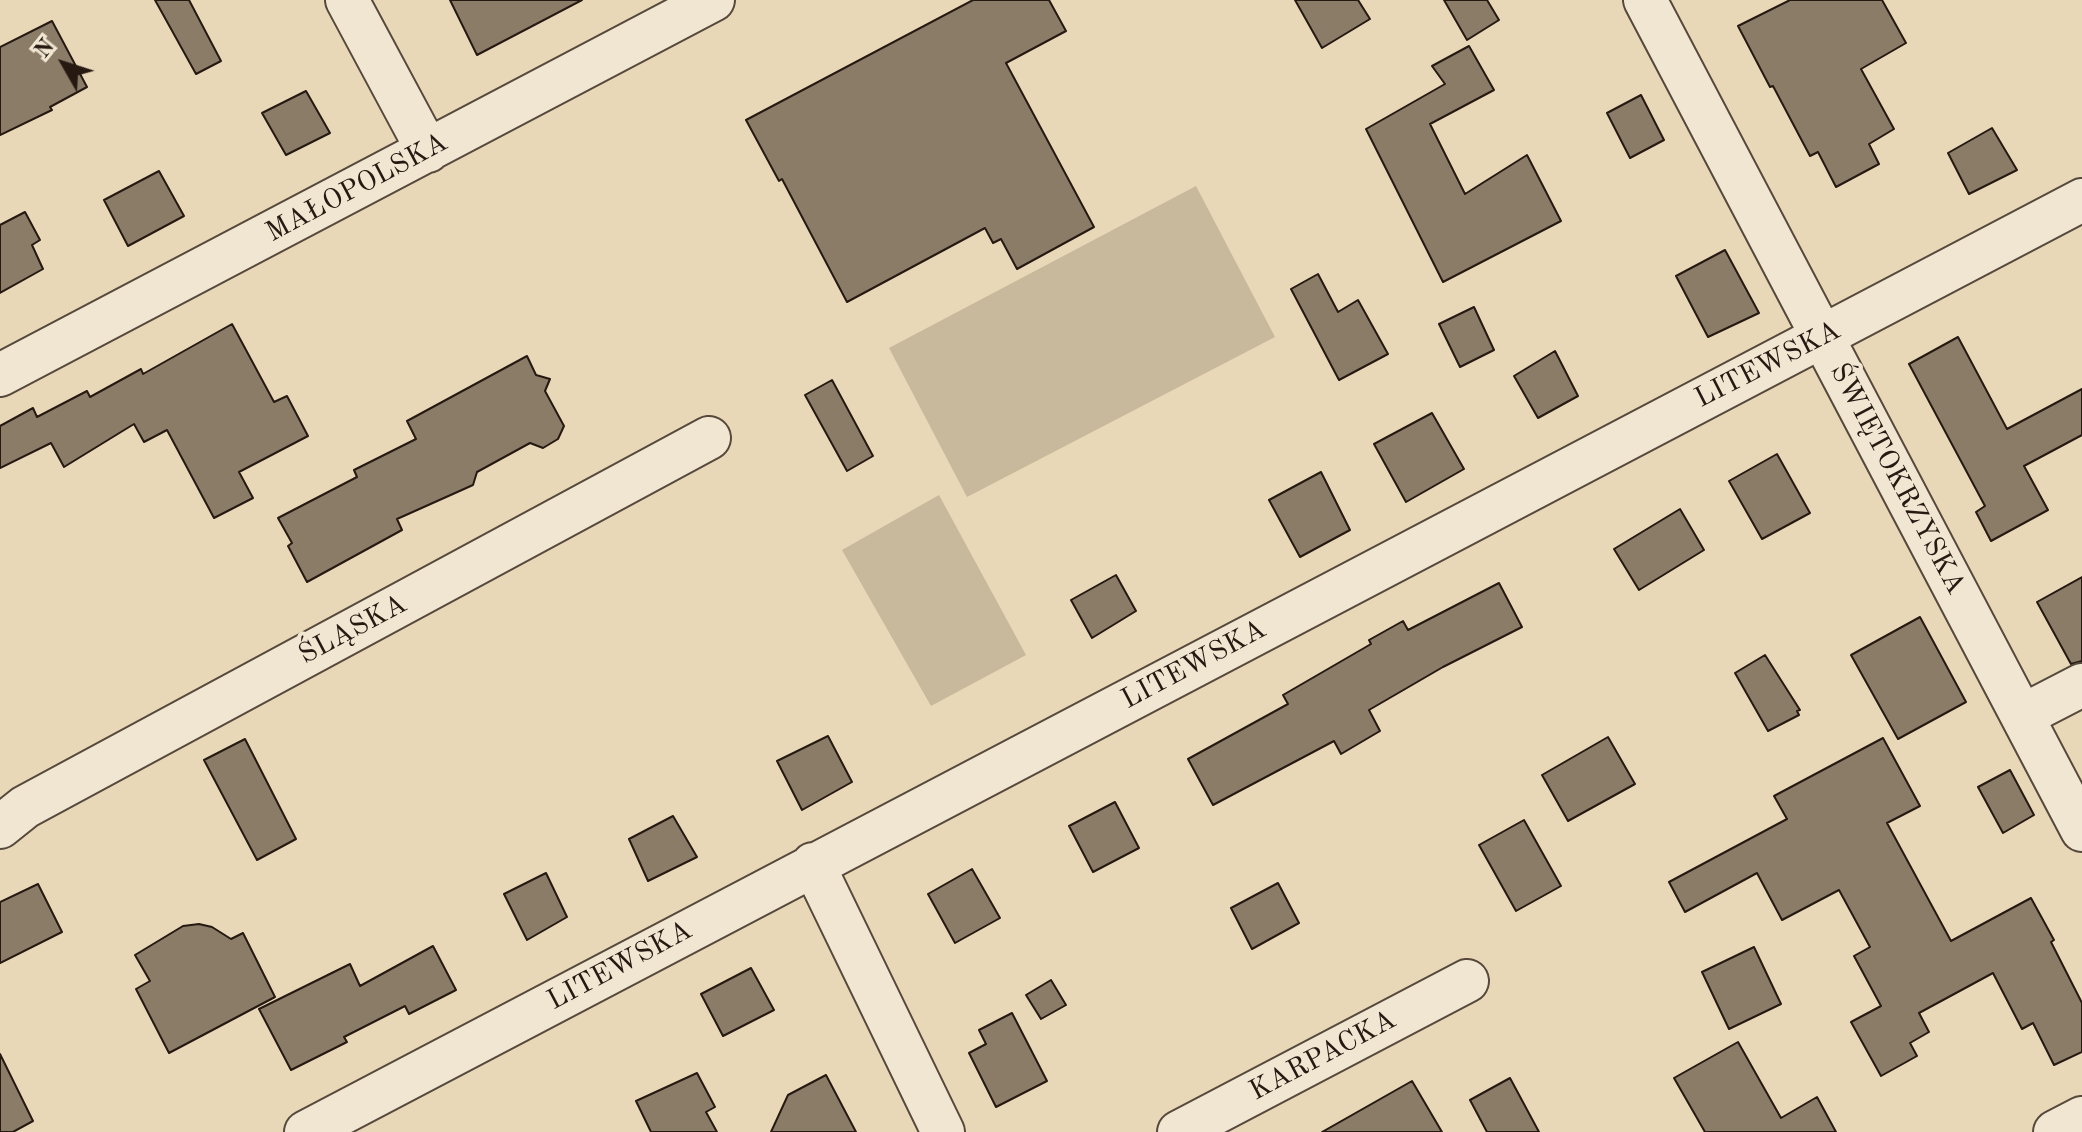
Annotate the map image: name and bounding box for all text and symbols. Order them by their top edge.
north arrow [24,24,104,104]
text: N [32,35,59,62]
street label: MAŁOPOLSKA [260,126,454,250]
street label: LITEWSKA [1690,314,1846,416]
street label: ŚWIĘTOKRZYSKA [1822,358,1972,600]
street label: ŚLĄSKA [293,588,413,672]
street label: LITEWSKA [1116,613,1272,717]
street label: LITEWSKA [542,914,698,1018]
street label: KARPACKA [1244,1003,1402,1109]

